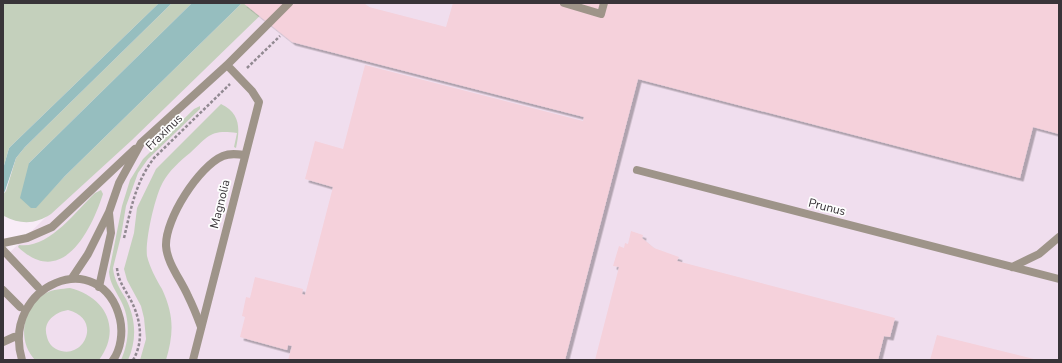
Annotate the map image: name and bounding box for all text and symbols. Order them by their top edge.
street label: Fraxinus [142,110,186,154]
street label: Magnolia [206,178,234,230]
street label: Prunus [807,195,848,219]

